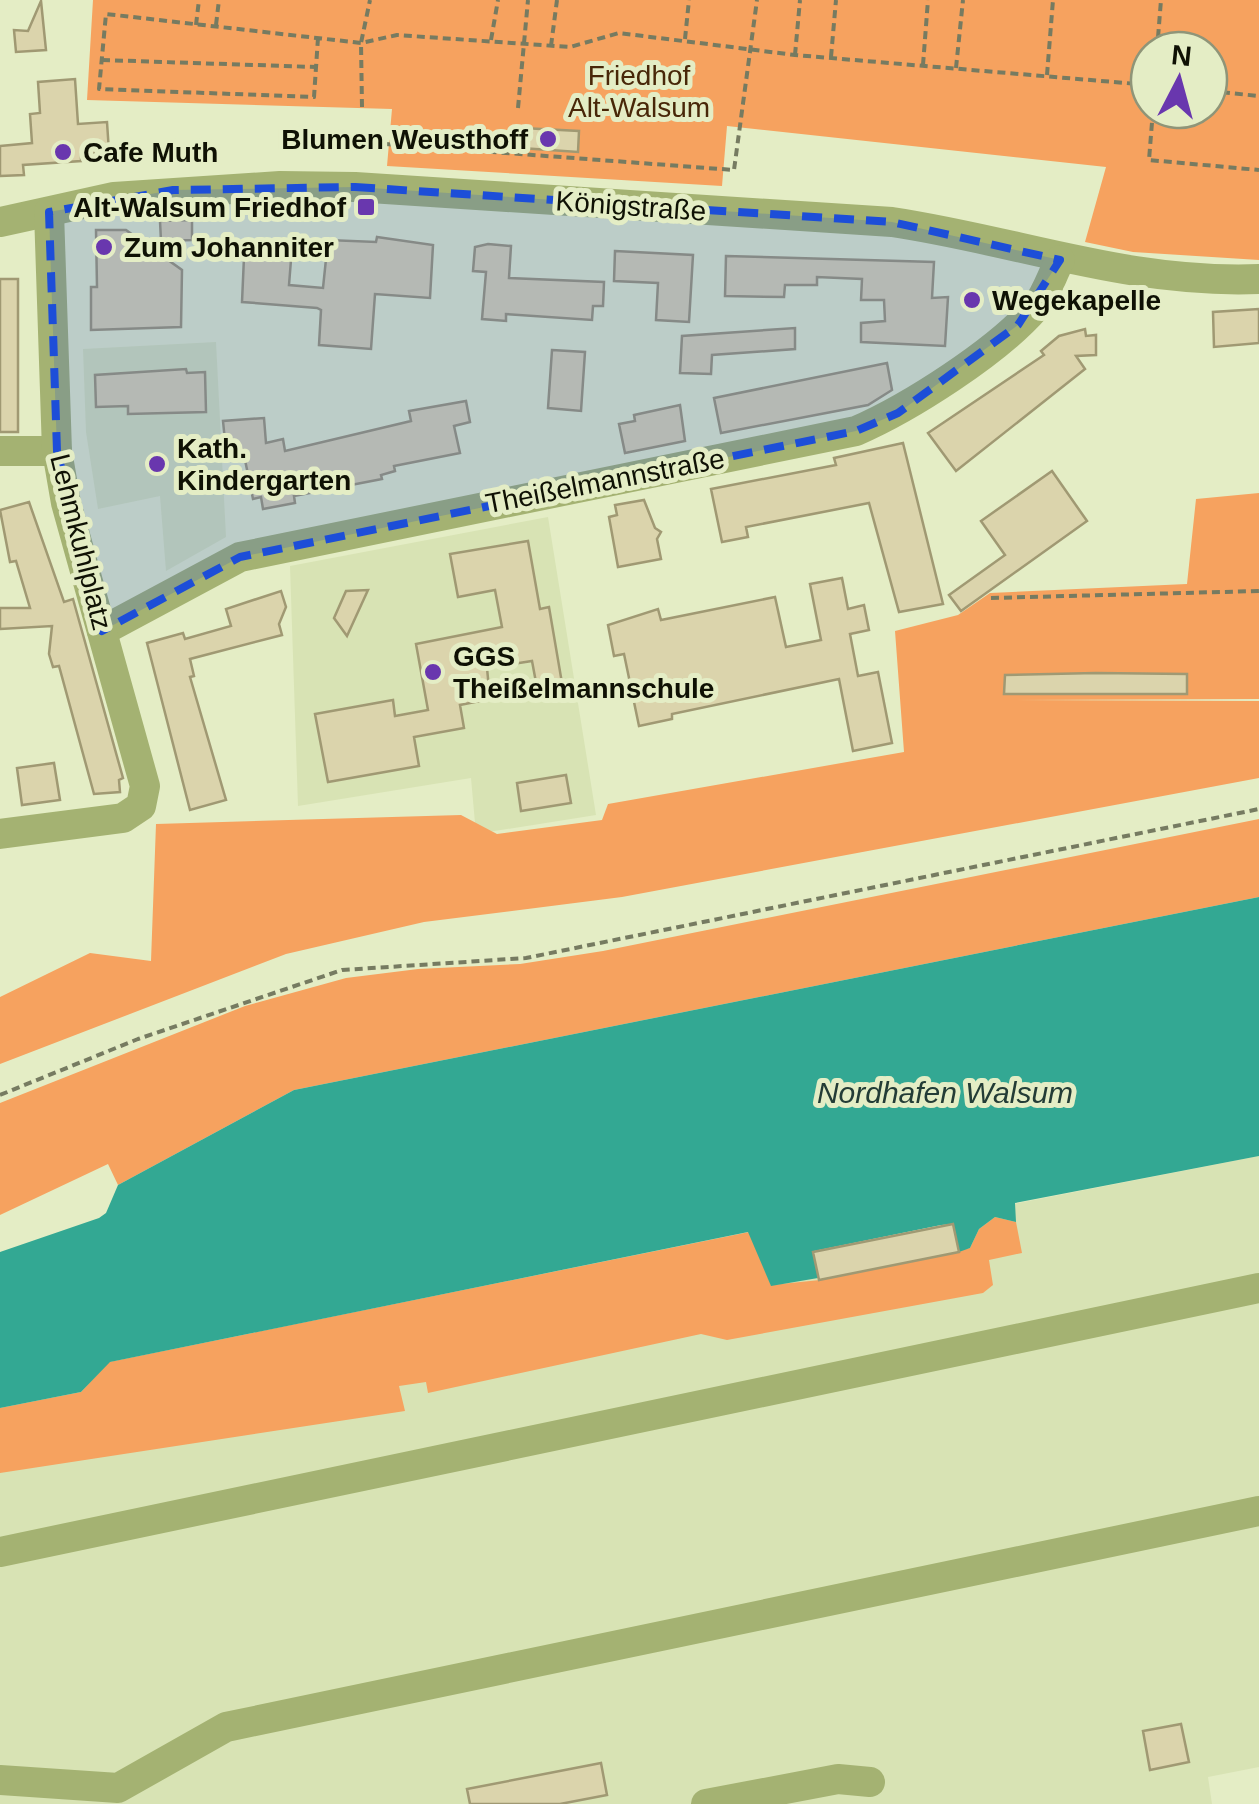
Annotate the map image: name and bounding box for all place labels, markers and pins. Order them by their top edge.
place label: Blumen Weusthoff [281,124,529,155]
marker: Blumen Weusthoff [537,128,559,150]
place label: Cafe Muth [83,137,218,168]
marker: Cafe Muth [52,141,74,163]
place label: Alt-Walsum Friedhof [73,192,347,223]
marker: Alt-Walsum Friedhof [355,196,377,218]
place label: Zum Johanniter [124,232,334,263]
marker: Zum Johanniter [93,236,115,258]
place label: Wegekapelle [992,285,1161,316]
marker: Wegekapelle [961,289,983,311]
place label: Kath. Kindergarten [177,433,351,496]
marker: Kath. Kindergarten [146,453,168,475]
place label: GGS Theißelmannschule [453,641,714,704]
marker: GGS Theißelmannschule [422,661,444,683]

